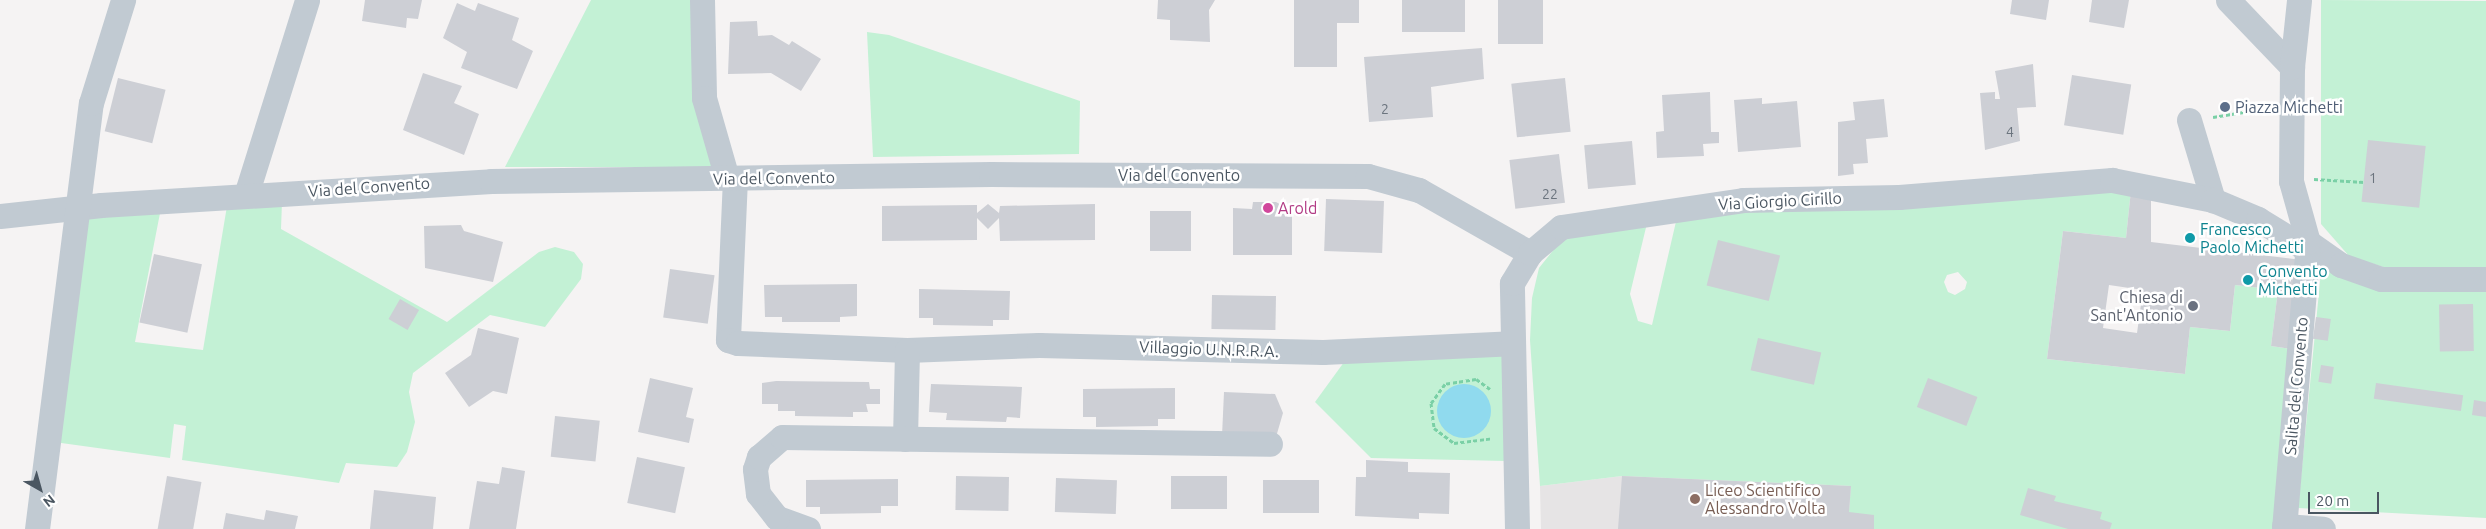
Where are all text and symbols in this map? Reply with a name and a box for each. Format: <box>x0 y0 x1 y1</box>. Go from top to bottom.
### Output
place label: Piazza Michetti <box>2235 97 2343 117</box>
house number: 2 <box>1381 101 1389 117</box>
marker: Piazza Michetti <box>2219 101 2231 113</box>
house number: 4 <box>2006 124 2014 140</box>
street label: Via del Convento <box>1118 165 1240 185</box>
street label: Via del Convento <box>713 167 835 189</box>
house number: 1 <box>2369 170 2377 186</box>
street label: Via del Convento <box>307 173 431 201</box>
house number: 22 <box>1542 186 1558 202</box>
street label: Via Giorgio Cirillo <box>1718 188 1842 214</box>
place label: Arold <box>1278 198 1317 218</box>
marker: Arold <box>1262 202 1274 214</box>
place label: Francesco Paolo Michetti <box>2200 219 2304 257</box>
marker: Francesco Paolo Michetti <box>2184 232 2196 244</box>
place label: Convento Michetti <box>2258 261 2328 299</box>
marker: Convento Michetti <box>2242 274 2254 286</box>
place label: Chiesa di Sant'Antonio <box>2091 287 2183 325</box>
marker: Chiesa di Sant'Antonio <box>2187 300 2199 312</box>
street label: Salita del Convento <box>2280 316 2312 456</box>
street label: Villaggio U.N.R.R.A. <box>1139 337 1279 361</box>
north arrow <box>15 464 65 514</box>
place label: Liceo Scientifico Alessandro Volta <box>1705 480 1826 518</box>
scale bar <box>2311 482 2382 514</box>
text: N <box>40 491 58 510</box>
text: 20 m <box>2316 492 2349 509</box>
marker: Liceo Scientifico Alessandro Volta <box>1689 493 1701 505</box>

